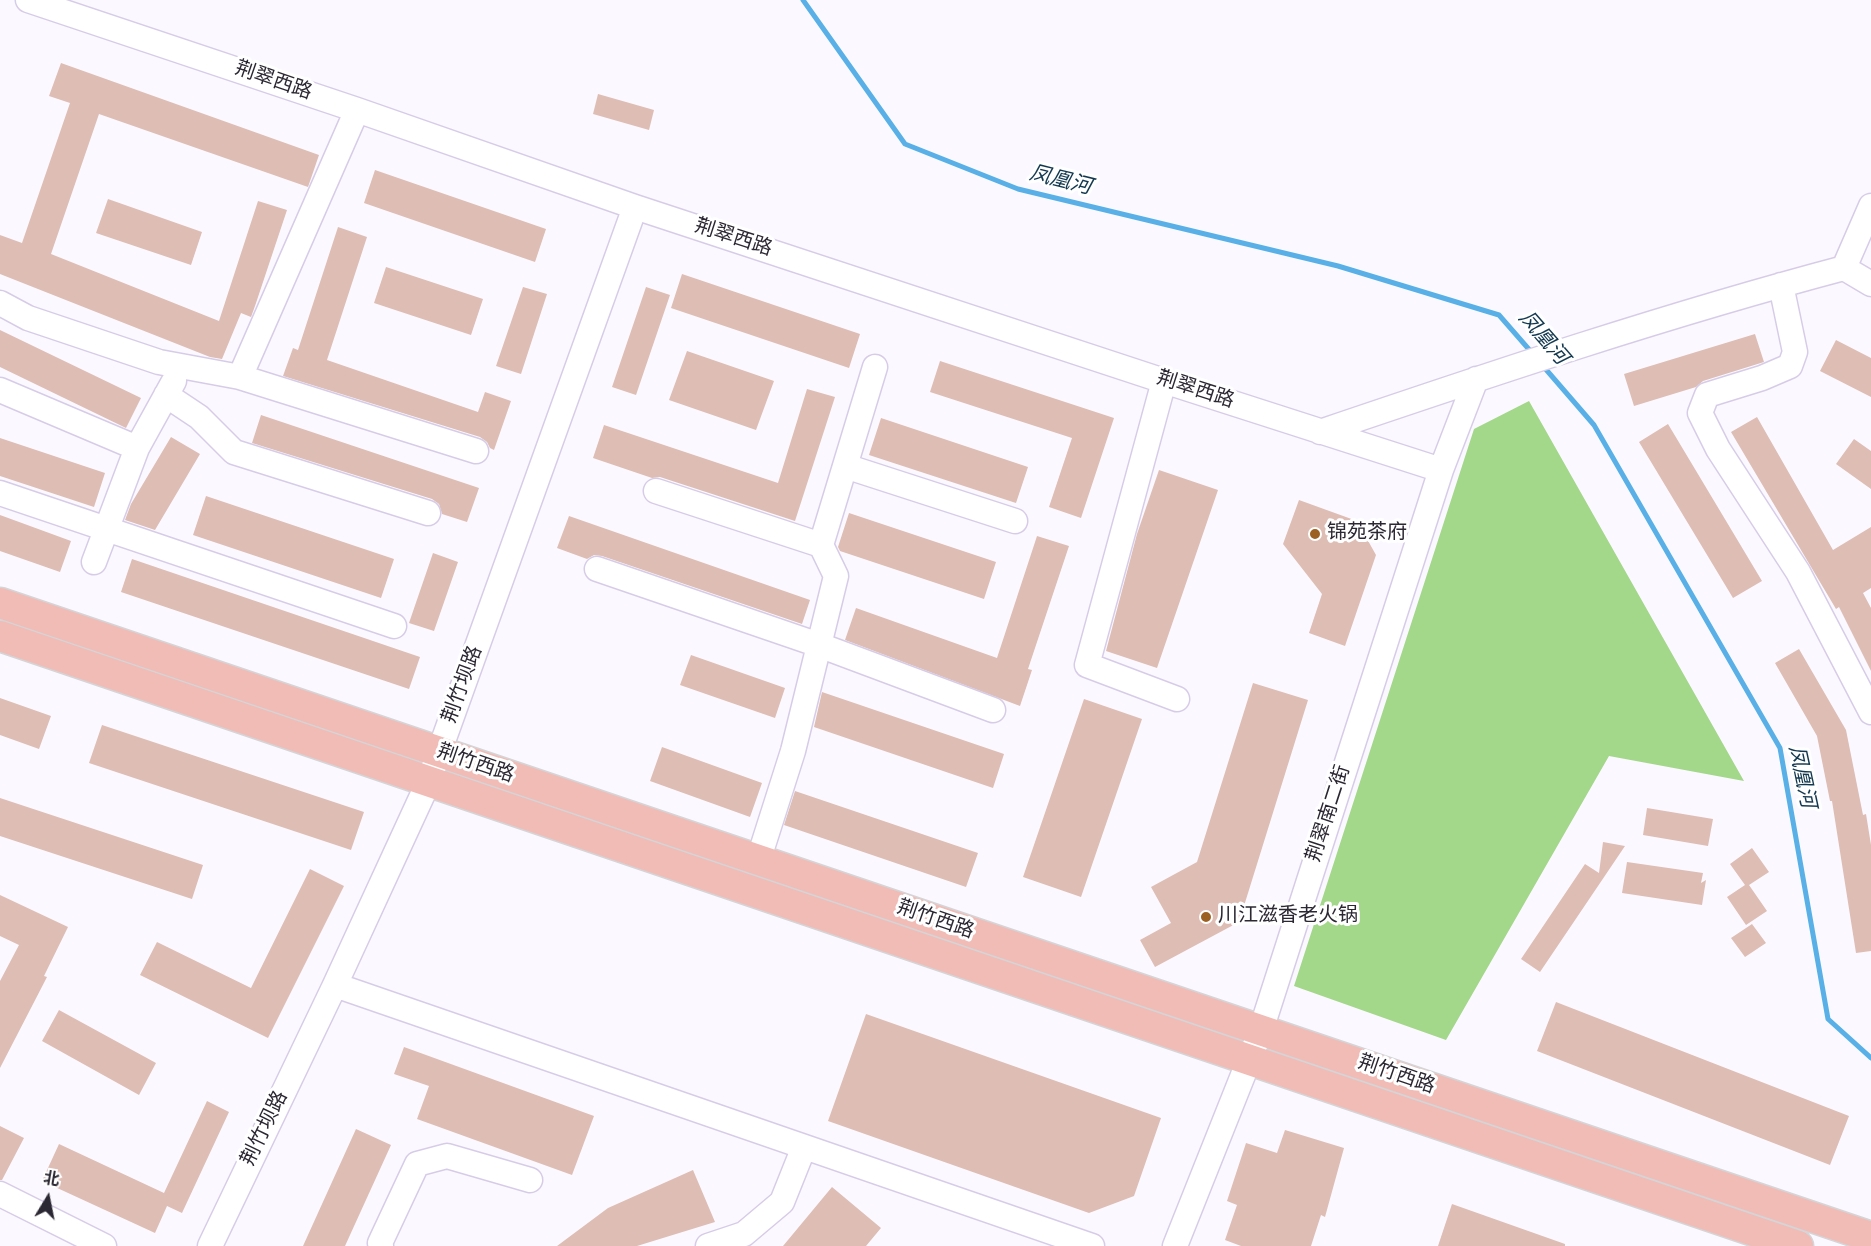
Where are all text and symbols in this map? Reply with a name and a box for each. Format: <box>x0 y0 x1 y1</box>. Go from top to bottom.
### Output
street label: 荆翠西路 <box>231 58 315 106</box>
water label: 凤凰河 <box>1026 162 1094 202</box>
street label: 荆翠西路 <box>691 215 775 263</box>
water label: 凤凰河 <box>1512 307 1572 371</box>
street label: 荆翠西路 <box>1153 367 1237 415</box>
place label: 锦苑茶府 <box>1327 522 1407 546</box>
marker: 锦苑茶府 <box>1308 527 1322 541</box>
street label: 荆竹坝路 <box>439 643 489 727</box>
street label: 荆竹西路 <box>433 741 517 789</box>
water label: 凤凰河 <box>1781 744 1819 810</box>
street label: 荆翠南二街 <box>1303 763 1357 865</box>
street label: 荆竹西路 <box>893 897 977 945</box>
place label: 川江滋香老火锅 <box>1218 905 1358 929</box>
marker: 川江滋香老火锅 <box>1199 910 1213 924</box>
street label: 荆竹西路 <box>1354 1052 1438 1100</box>
street label: 荆竹坝路 <box>238 1088 294 1170</box>
north arrow <box>18 1168 78 1228</box>
text: 北 <box>41 1169 61 1192</box>

